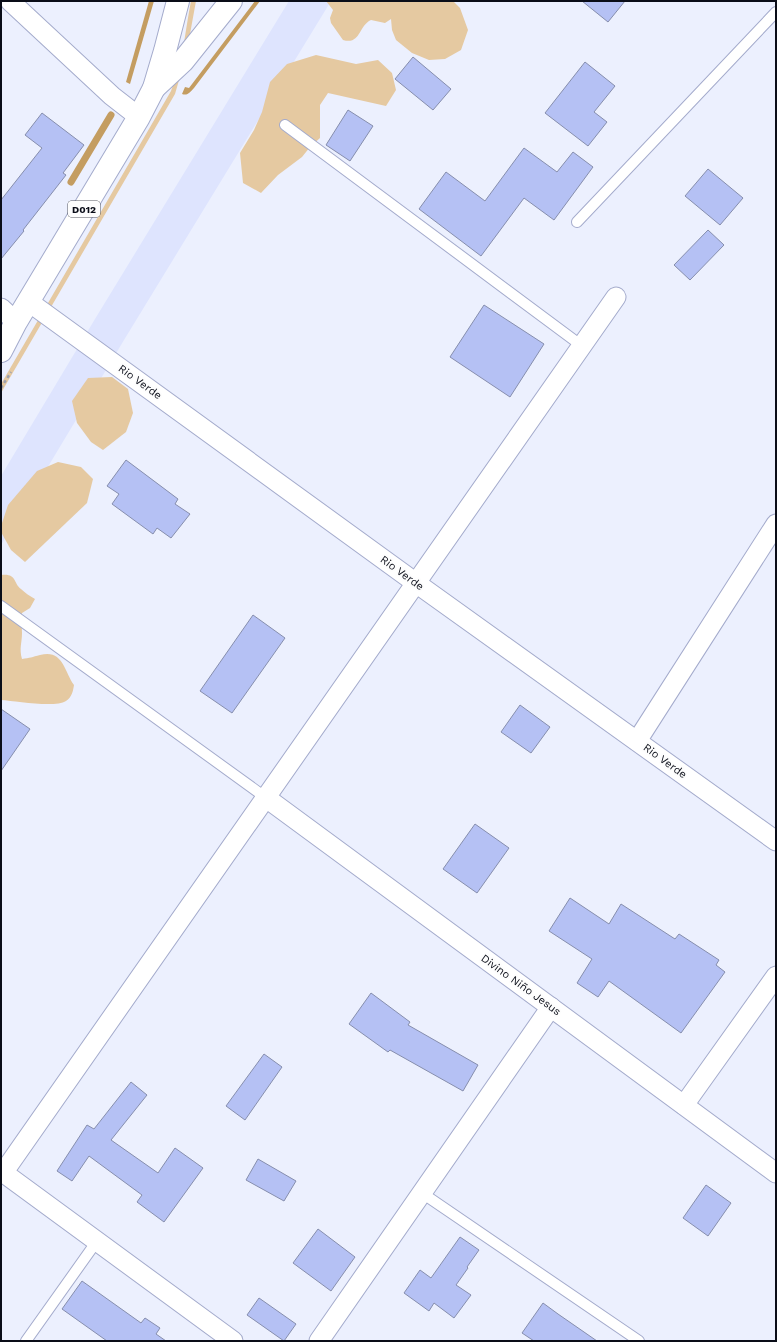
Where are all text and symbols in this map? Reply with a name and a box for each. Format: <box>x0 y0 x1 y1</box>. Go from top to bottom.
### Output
road number: D012 <box>68 201 100 217</box>
street label: Rio Verde <box>116 362 164 402</box>
street label: Rio Verde <box>378 553 426 593</box>
street label: Rio Verde <box>641 741 689 781</box>
street label: Divino Niño Jesus <box>479 952 564 1018</box>

